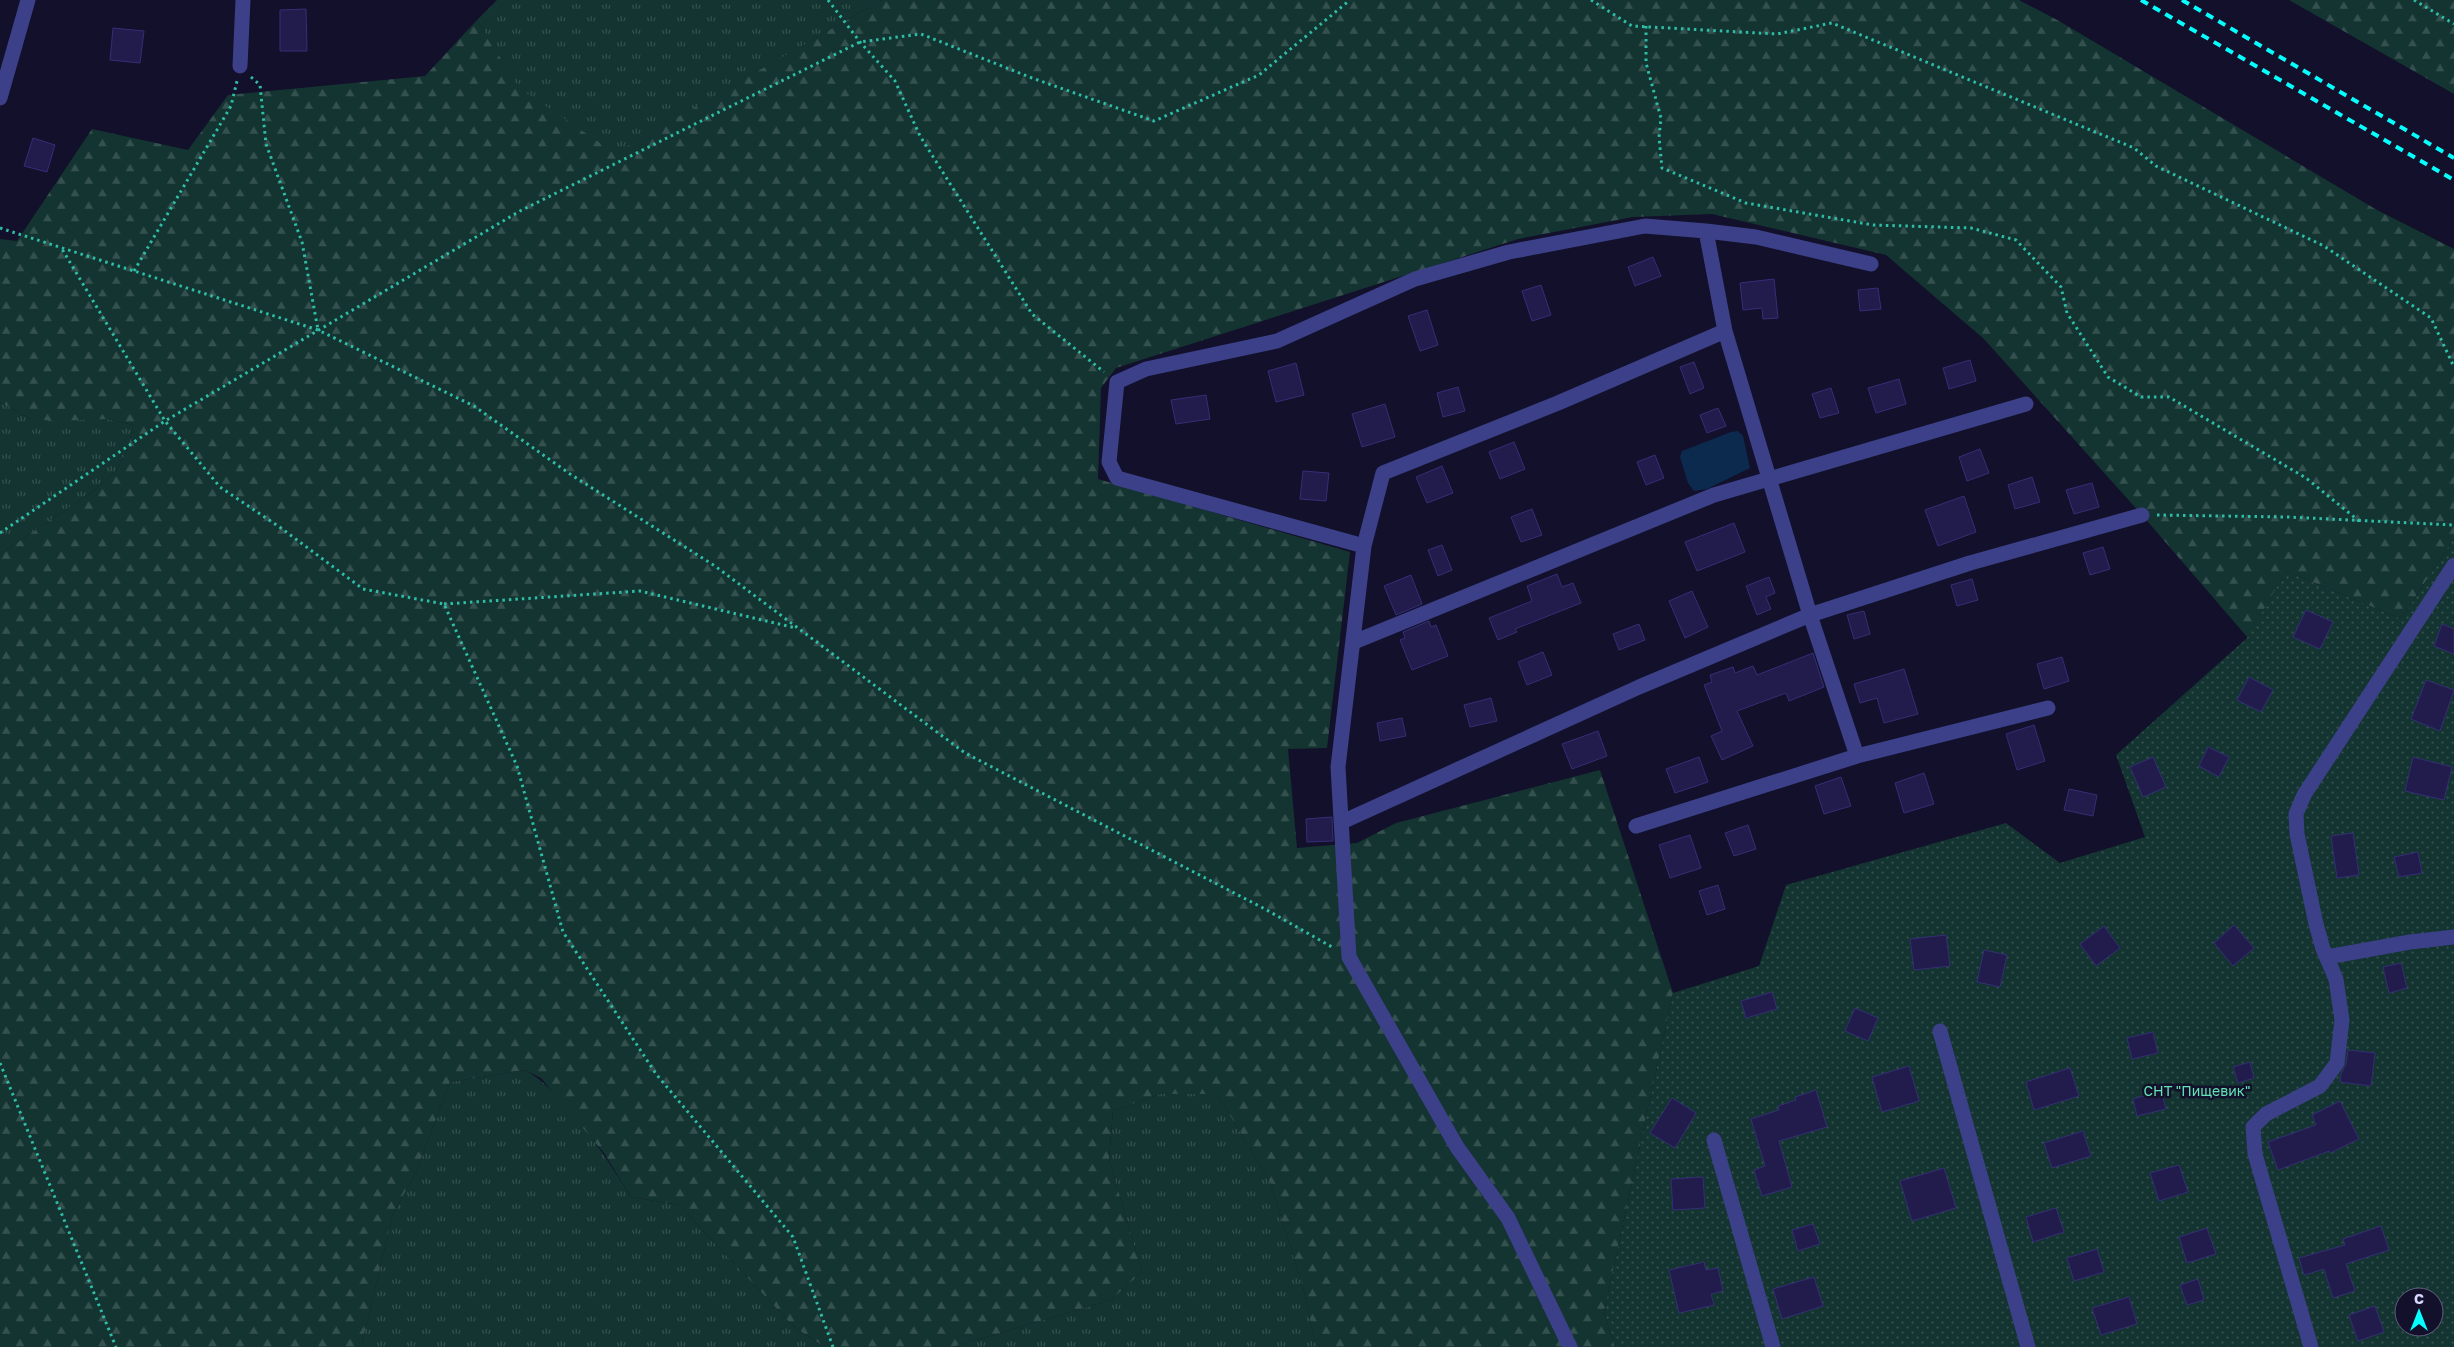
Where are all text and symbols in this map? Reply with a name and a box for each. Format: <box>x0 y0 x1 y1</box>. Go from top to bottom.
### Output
park label: СНТ "Пищевик" <box>2144 1082 2250 1099</box>
north arrow <box>2394 1287 2444 1337</box>
text: С <box>2414 1290 2424 1307</box>

